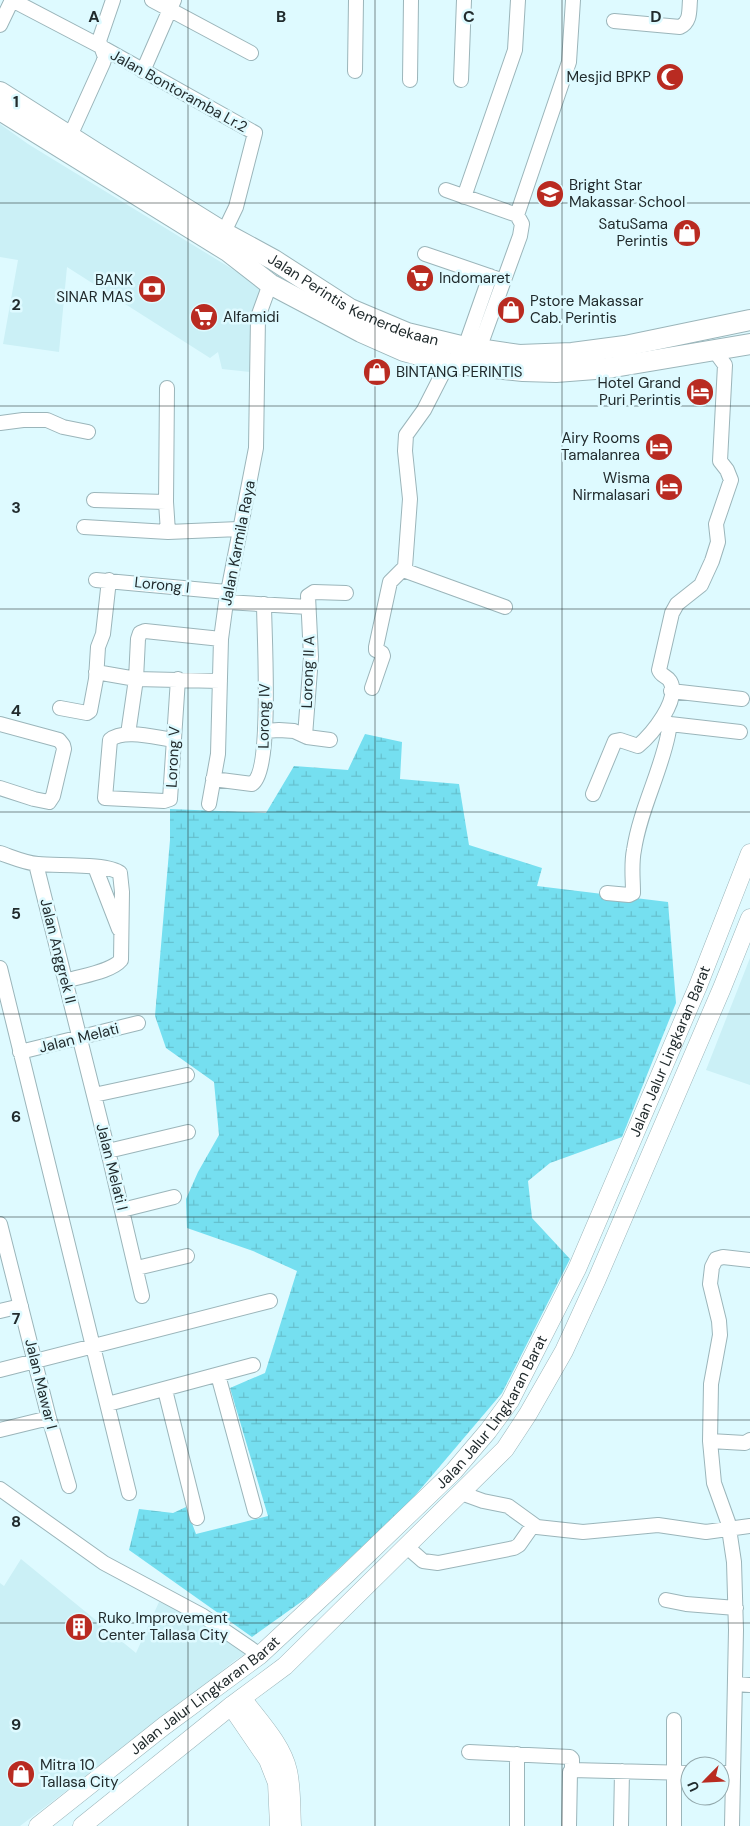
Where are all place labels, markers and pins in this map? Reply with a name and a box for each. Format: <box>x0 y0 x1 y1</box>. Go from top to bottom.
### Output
mosque icon: Mesjid BPKP <box>655 62 685 92</box>
place label: Mesjid BPKP <box>566 67 651 87</box>
place label: Bright Star Makassar School <box>569 175 685 212</box>
school or university icon: Bright Star Makassar School <box>535 179 565 209</box>
place label: SatuSama Perintis <box>598 214 668 251</box>
shop icon: SatuSama Perintis <box>672 218 702 248</box>
supermarket icon: Indomaret <box>405 263 435 293</box>
place label: Indomaret <box>439 268 510 288</box>
place label: BANK SINAR MAS <box>56 270 133 307</box>
bank icon: BANK SINAR MAS <box>137 274 167 304</box>
place label: Pstore Makassar Cab. Perintis <box>530 291 644 328</box>
shop icon: Pstore Makassar Cab. Perintis <box>496 295 526 325</box>
supermarket icon: Alfamidi <box>189 302 219 332</box>
place label: Alfamidi <box>223 307 279 327</box>
shop icon: BINTANG PERINTIS <box>362 357 392 387</box>
place label: BINTANG PERINTIS <box>396 362 523 382</box>
place label: Hotel Grand Puri Perintis <box>598 373 681 410</box>
hotel icon: Hotel Grand Puri Perintis <box>685 377 715 407</box>
place label: Airy Rooms Tamalanrea <box>561 428 640 465</box>
hotel icon: Airy Rooms Tamalanrea <box>644 432 674 462</box>
place label: Wisma Nirmalasari <box>573 468 650 505</box>
hotel icon: Wisma Nirmalasari <box>654 472 684 502</box>
place label: Ruko Improvement Center Tallasa City <box>98 1608 229 1645</box>
building icon: Ruko Improvement Center Tallasa City <box>64 1612 94 1642</box>
place label: Mitra 10 Tallasa City <box>40 1755 119 1792</box>
shop icon: Mitra 10 Tallasa City <box>6 1759 36 1789</box>

